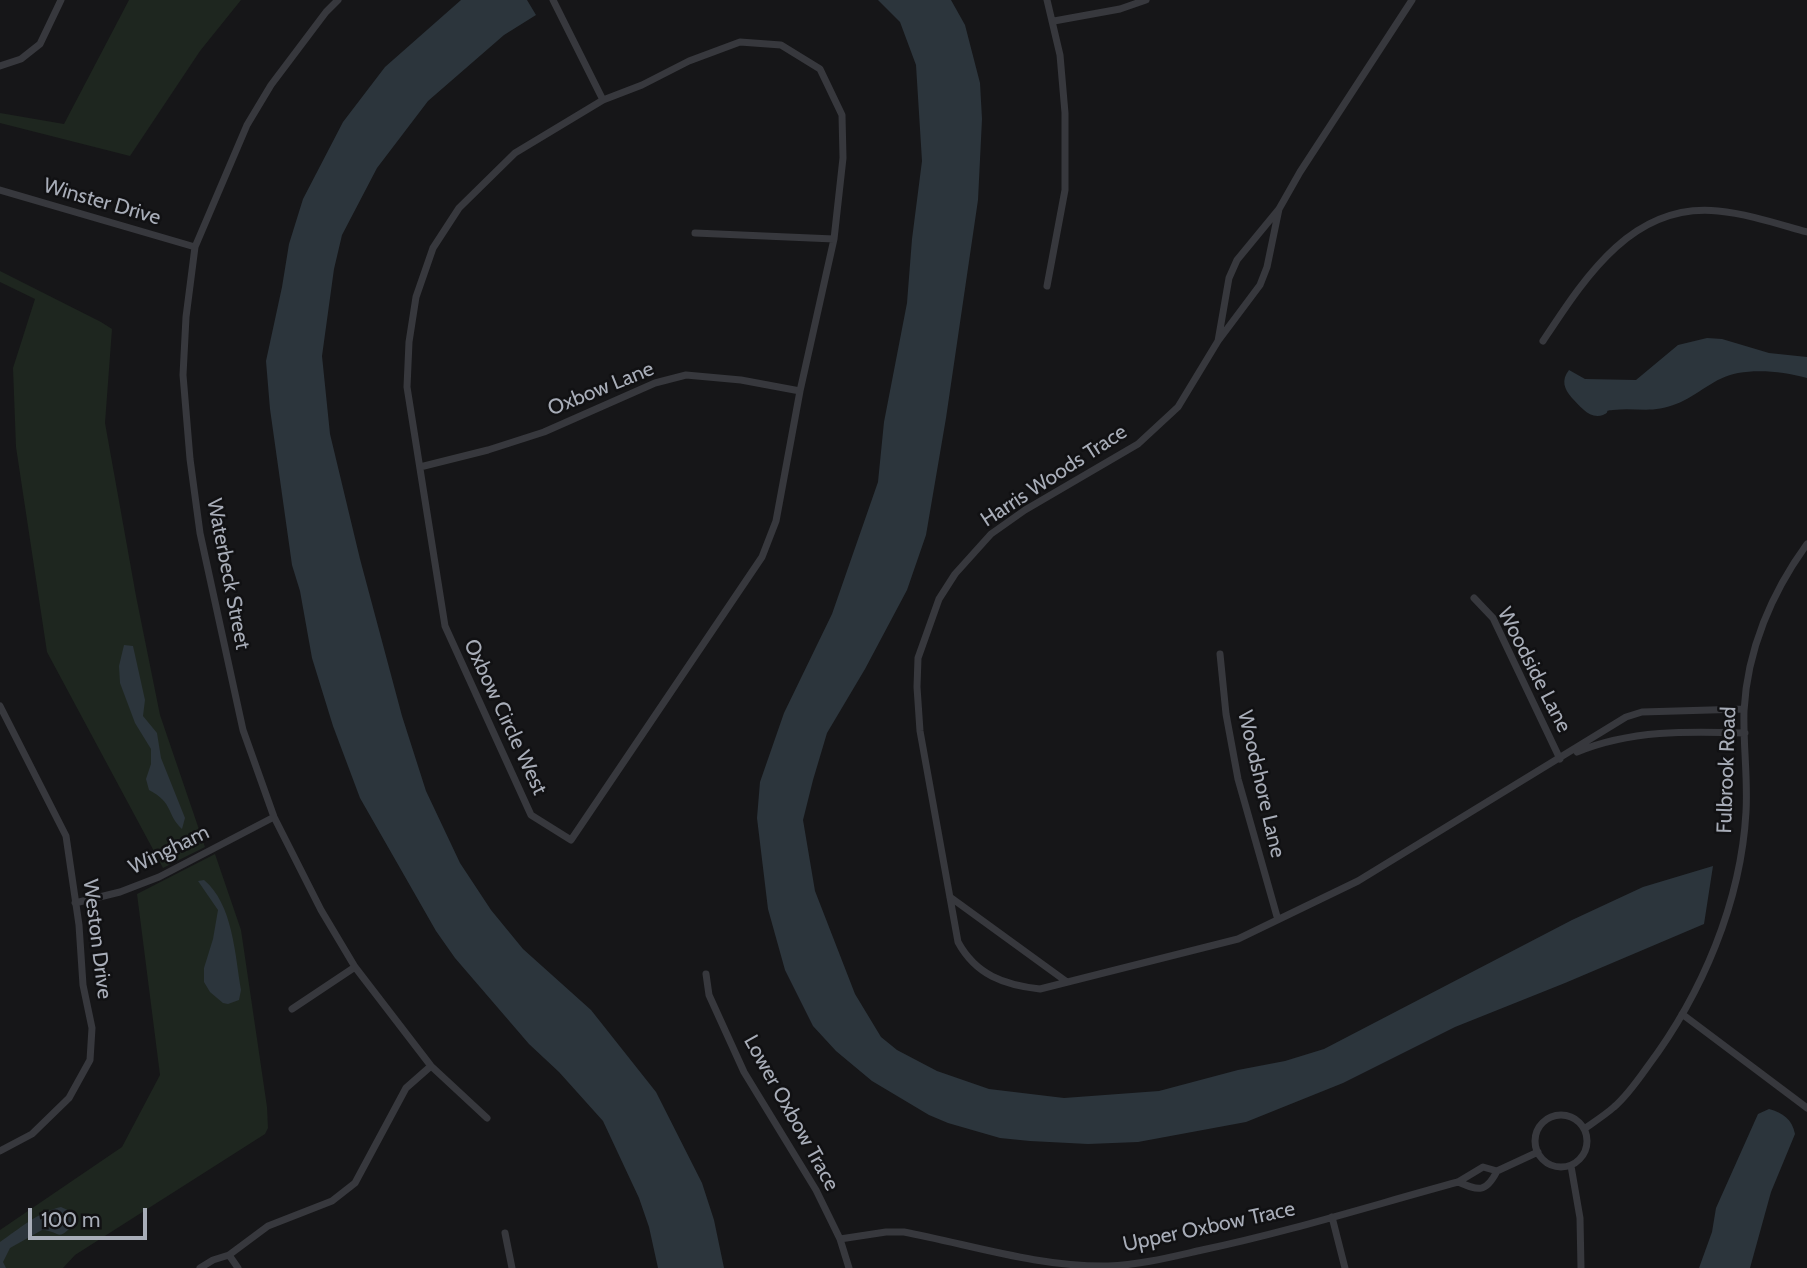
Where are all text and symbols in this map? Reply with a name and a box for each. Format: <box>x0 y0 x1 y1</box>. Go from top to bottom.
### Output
street label: Winster Drive <box>40 173 164 231</box>
street label: Oxbow Lane <box>544 356 658 422</box>
street label: Harris Woods Trace <box>976 419 1132 533</box>
street label: Waterbeck Street <box>201 496 255 652</box>
street label: Woodside Lane <box>1492 603 1576 737</box>
street label: Oxbow Circle West <box>458 635 552 799</box>
street label: Fulbrook Road <box>1712 706 1742 834</box>
street label: Woodshore Lane <box>1232 708 1290 860</box>
street label: Wingham <box>125 820 213 880</box>
street label: Weston Drive <box>77 878 117 1000</box>
street label: Lower Oxbow Trace <box>738 1031 844 1195</box>
scale bar <box>32 1194 150 1238</box>
street label: Upper Oxbow Trace <box>1121 1196 1297 1258</box>
text: 100 m <box>41 1207 100 1232</box>

